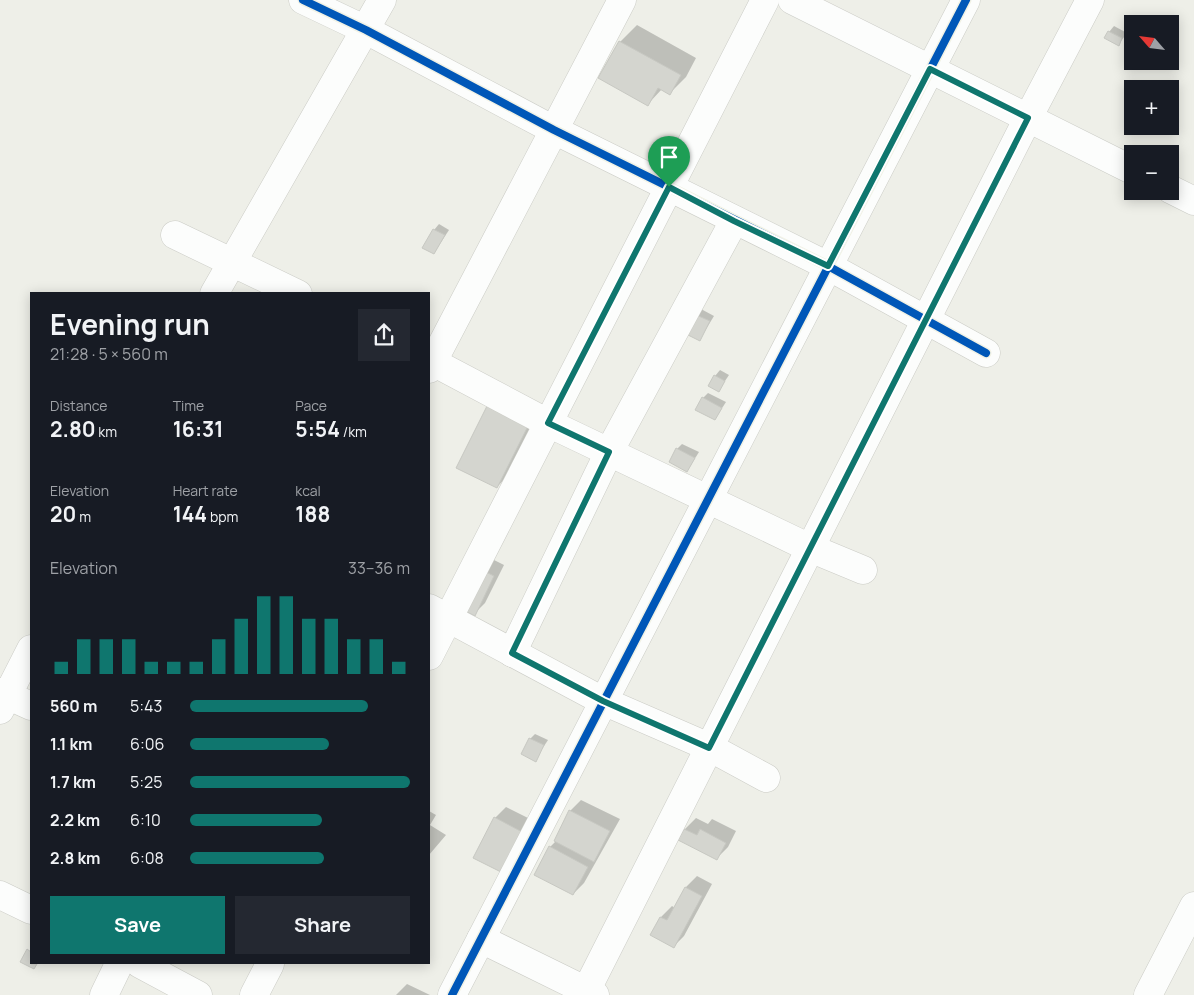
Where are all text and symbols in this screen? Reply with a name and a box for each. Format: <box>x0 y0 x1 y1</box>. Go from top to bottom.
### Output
north arrow <box>1124 15 1179 70</box>
map controls <box>1124 15 1179 200</box>
button: + <box>1124 80 1179 135</box>
pin <box>648 136 690 187</box>
icon: arrive <box>655 143 683 171</box>
button: − <box>1124 145 1179 200</box>
text: Evening run <box>50 305 210 343</box>
button: share <box>358 309 410 361</box>
text: 21:28 · 5 × 560 m <box>50 343 168 365</box>
text: Distance <box>50 396 107 415</box>
text: Time <box>173 396 204 415</box>
text: Pace <box>295 396 327 415</box>
text: 2.80 <box>50 415 96 443</box>
text: 16:31 <box>173 415 224 443</box>
text: 5:54 <box>295 415 340 443</box>
text: km <box>96 422 117 441</box>
text: /km <box>340 422 367 441</box>
text: Elevation <box>50 481 109 500</box>
text: Heart rate <box>173 481 238 500</box>
text: kcal <box>295 481 321 500</box>
text: 20 <box>50 500 76 528</box>
text: 144 <box>173 500 207 528</box>
text: 188 <box>295 500 330 528</box>
text: m <box>76 507 91 526</box>
text: bpm <box>207 507 238 526</box>
text: Elevation <box>50 557 118 579</box>
text: 33–36 m <box>348 557 410 579</box>
text: 560 m <box>50 695 97 717</box>
text: 5:43 <box>130 695 162 717</box>
text: 1.1 km <box>50 733 93 755</box>
text: 6:06 <box>130 733 164 755</box>
text: 1.7 km <box>50 771 96 793</box>
text: 5:25 <box>130 771 162 793</box>
text: 2.2 km <box>50 809 100 831</box>
text: 6:10 <box>130 809 161 831</box>
text: 2.8 km <box>50 847 100 869</box>
text: 6:08 <box>130 847 164 869</box>
button: Save <box>50 896 225 954</box>
button: Share <box>235 896 410 954</box>

